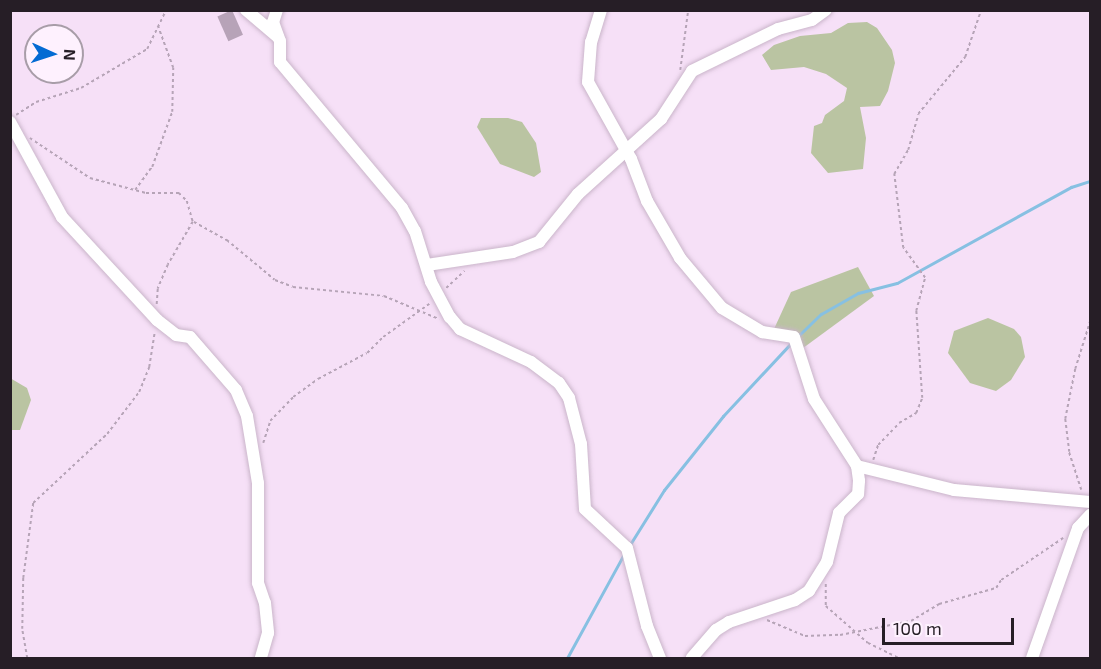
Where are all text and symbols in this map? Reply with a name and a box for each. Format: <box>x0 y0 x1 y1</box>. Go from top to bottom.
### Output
north arrow <box>24 24 84 84</box>
text: N <box>61 49 80 61</box>
scale bar <box>885 606 1017 644</box>
text: 100 m <box>893 617 942 639</box>

